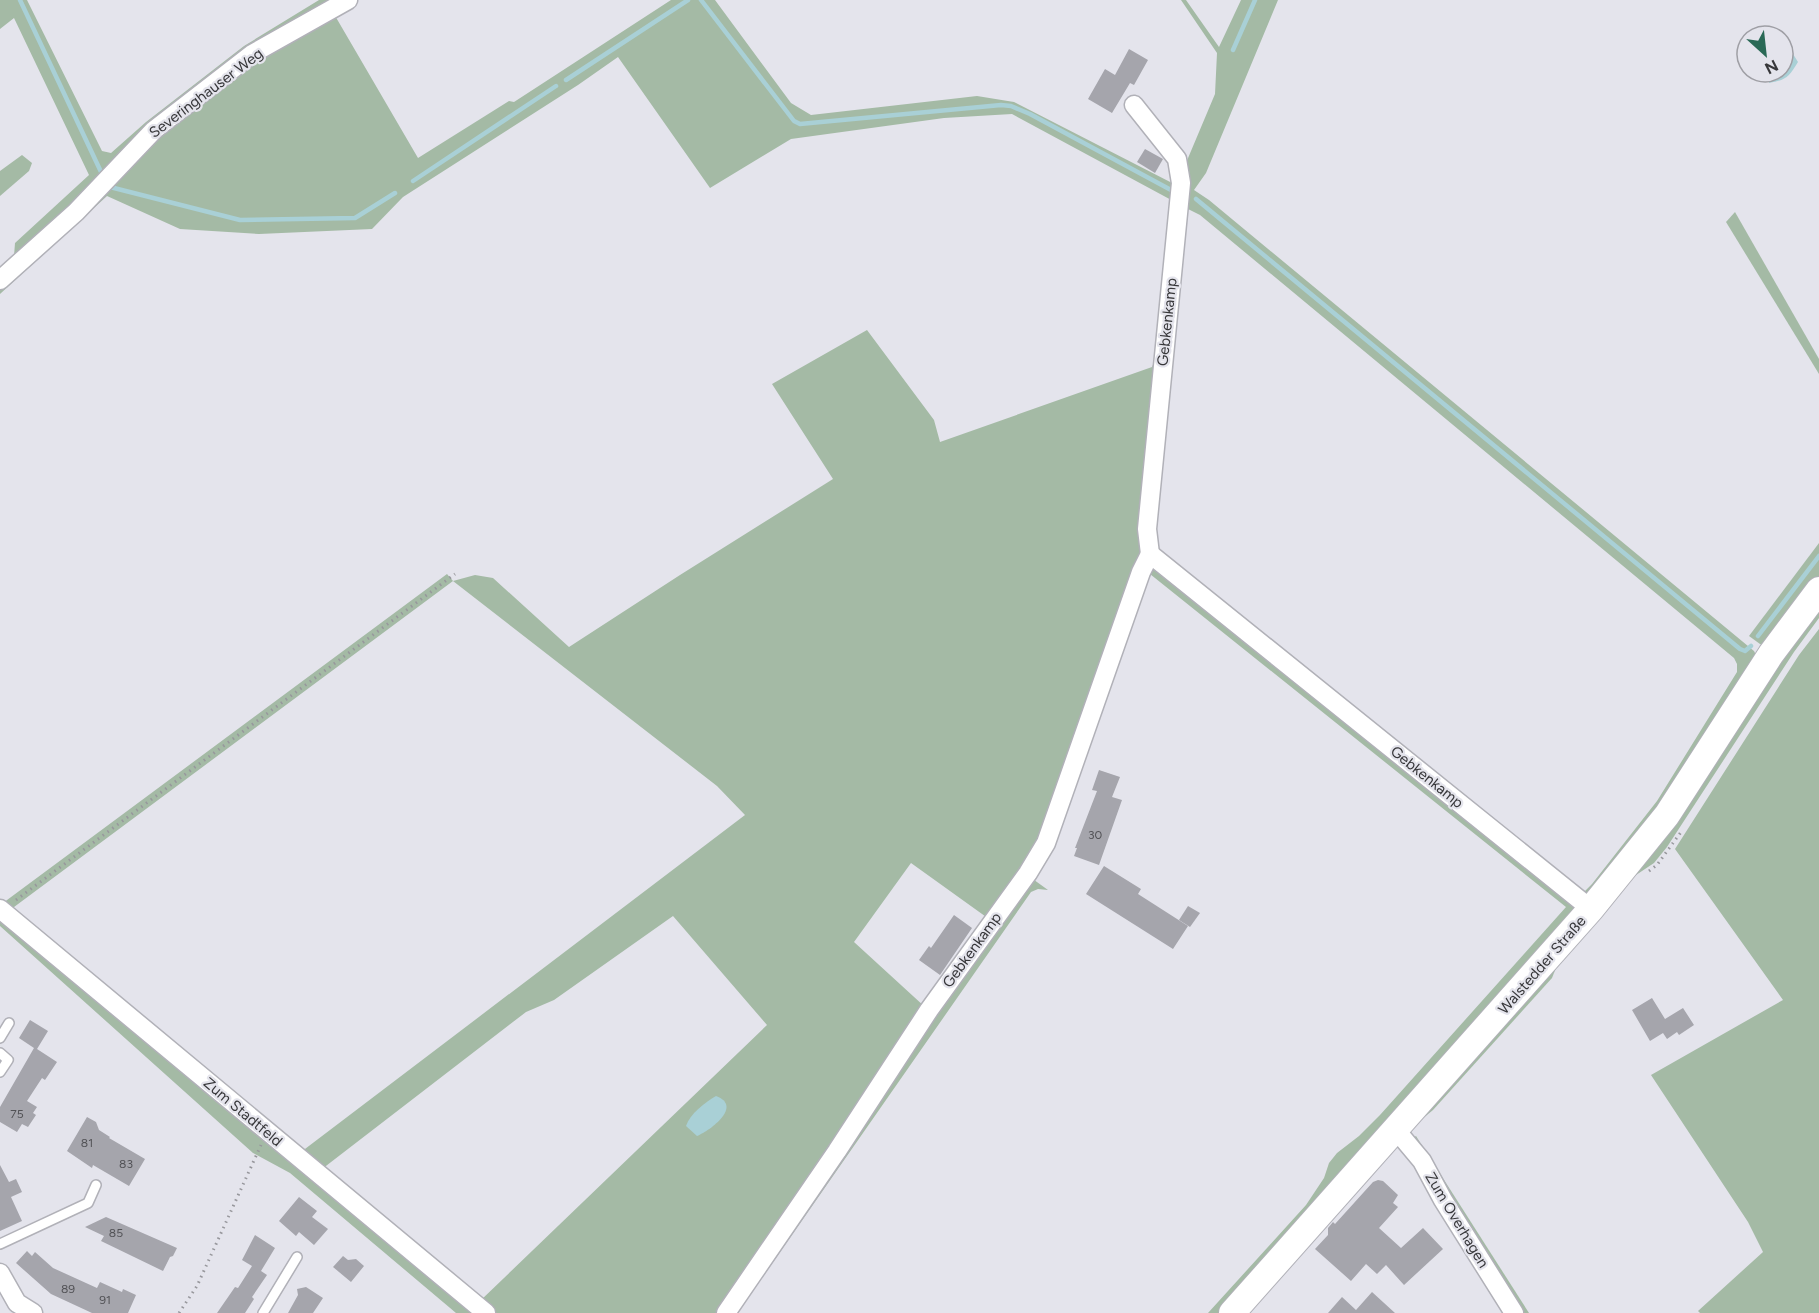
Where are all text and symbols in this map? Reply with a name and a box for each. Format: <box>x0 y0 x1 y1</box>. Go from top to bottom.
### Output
north arrow <box>1735 24 1795 84</box>
street label: Severinghauser Weg <box>146 44 266 142</box>
text: N <box>1762 56 1781 78</box>
street label: Gebkenkamp <box>1153 277 1181 367</box>
street label: Gebkenkamp <box>1387 742 1467 812</box>
house number: 30 <box>1088 828 1102 842</box>
street label: Gebkenkamp <box>939 909 1005 991</box>
street label: Walstedder Straße <box>1494 912 1590 1018</box>
street label: Zum Stadtfeld <box>200 1074 286 1150</box>
house number: 75 <box>10 1107 24 1121</box>
house number: 81 <box>81 1136 93 1150</box>
house number: 83 <box>119 1157 133 1171</box>
street label: Zum Overhagen <box>1421 1169 1493 1271</box>
house number: 85 <box>109 1226 123 1240</box>
house number: 89 <box>61 1282 75 1296</box>
house number: 91 <box>99 1293 111 1307</box>

